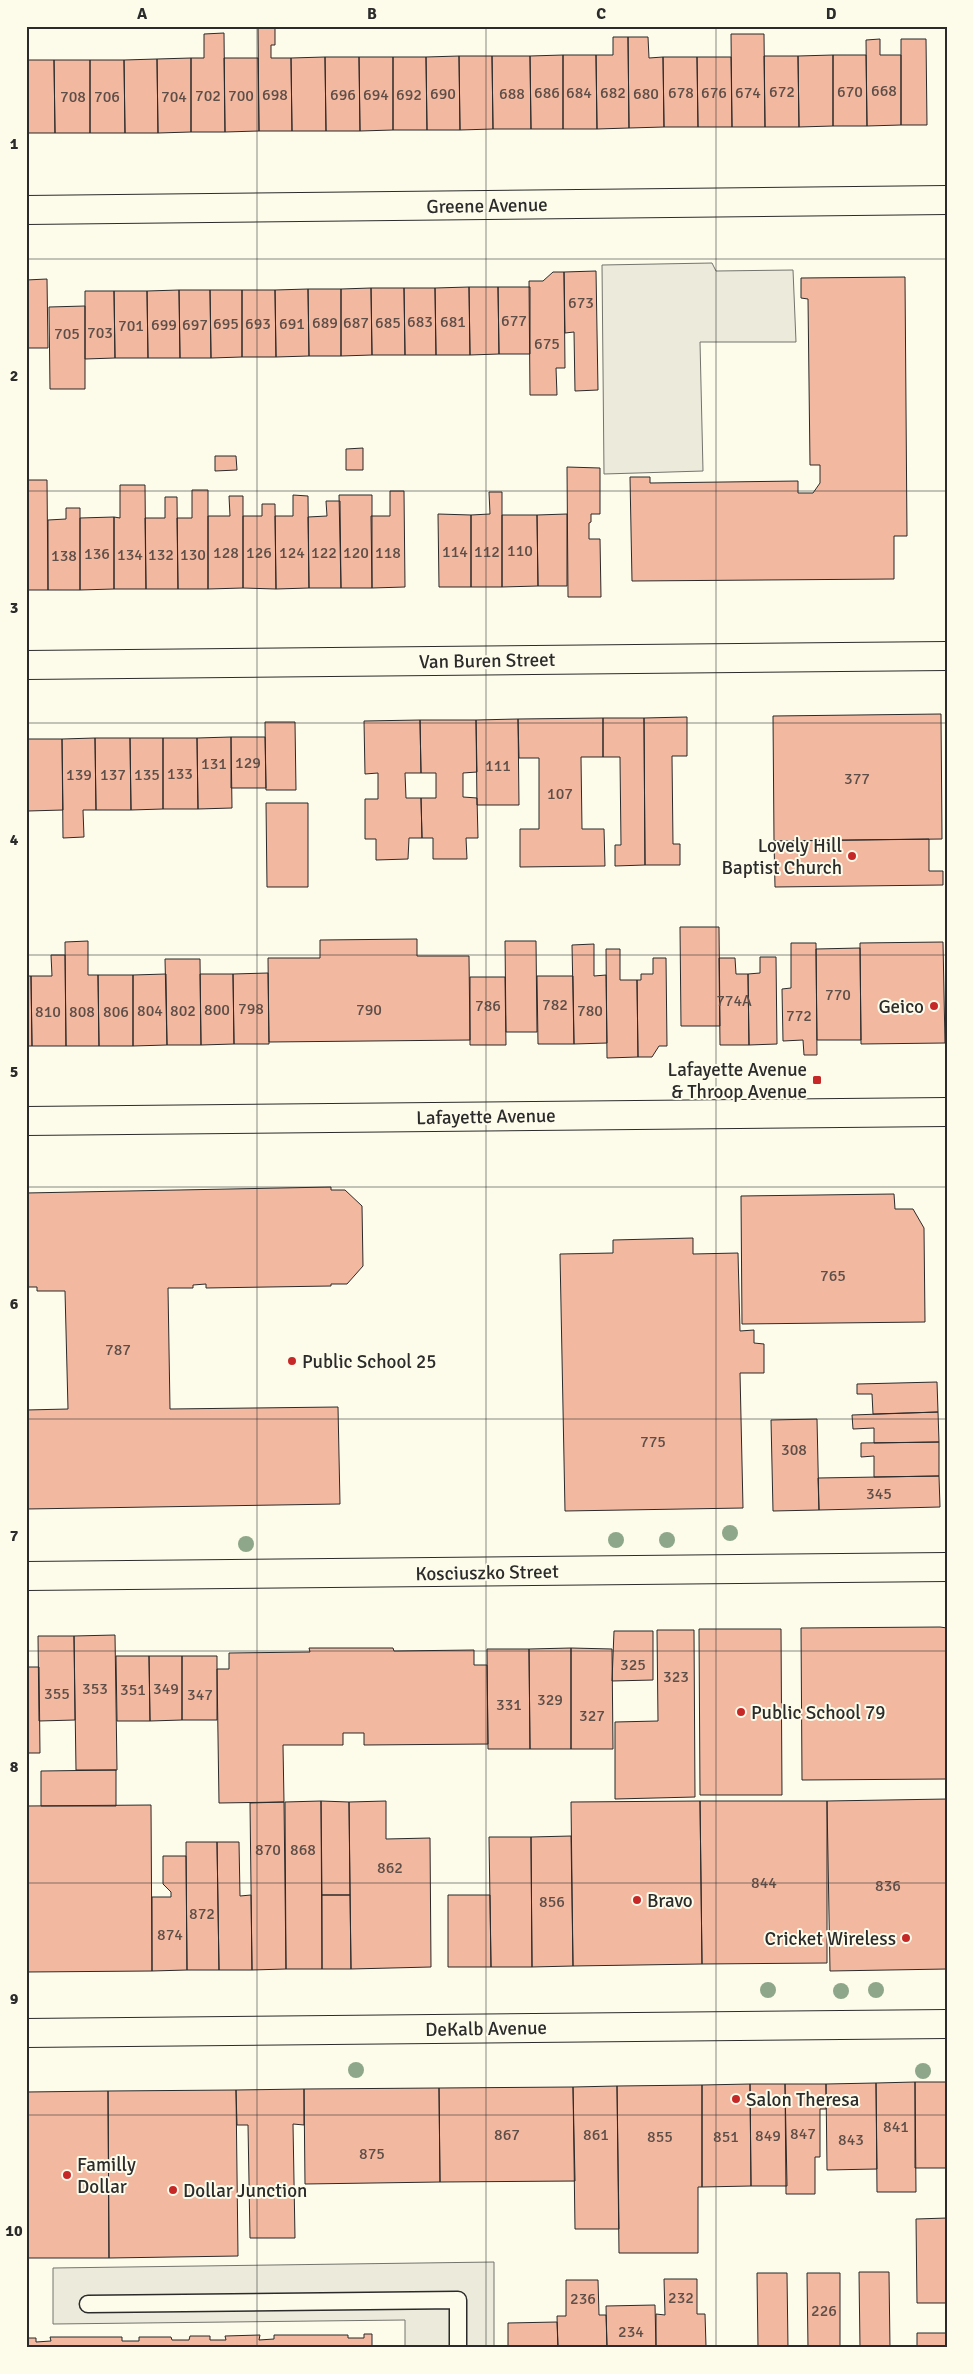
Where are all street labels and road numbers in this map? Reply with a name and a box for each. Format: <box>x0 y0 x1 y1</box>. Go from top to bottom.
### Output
street label: Greene Avenue <box>426 193 548 219</box>
street label: Van Buren Street <box>419 648 556 674</box>
street label: Lafayette Avenue <box>416 1104 556 1130</box>
street label: Kosciuszko Street <box>415 1560 559 1586</box>
street label: DeKalb Avenue <box>425 2016 547 2042</box>

